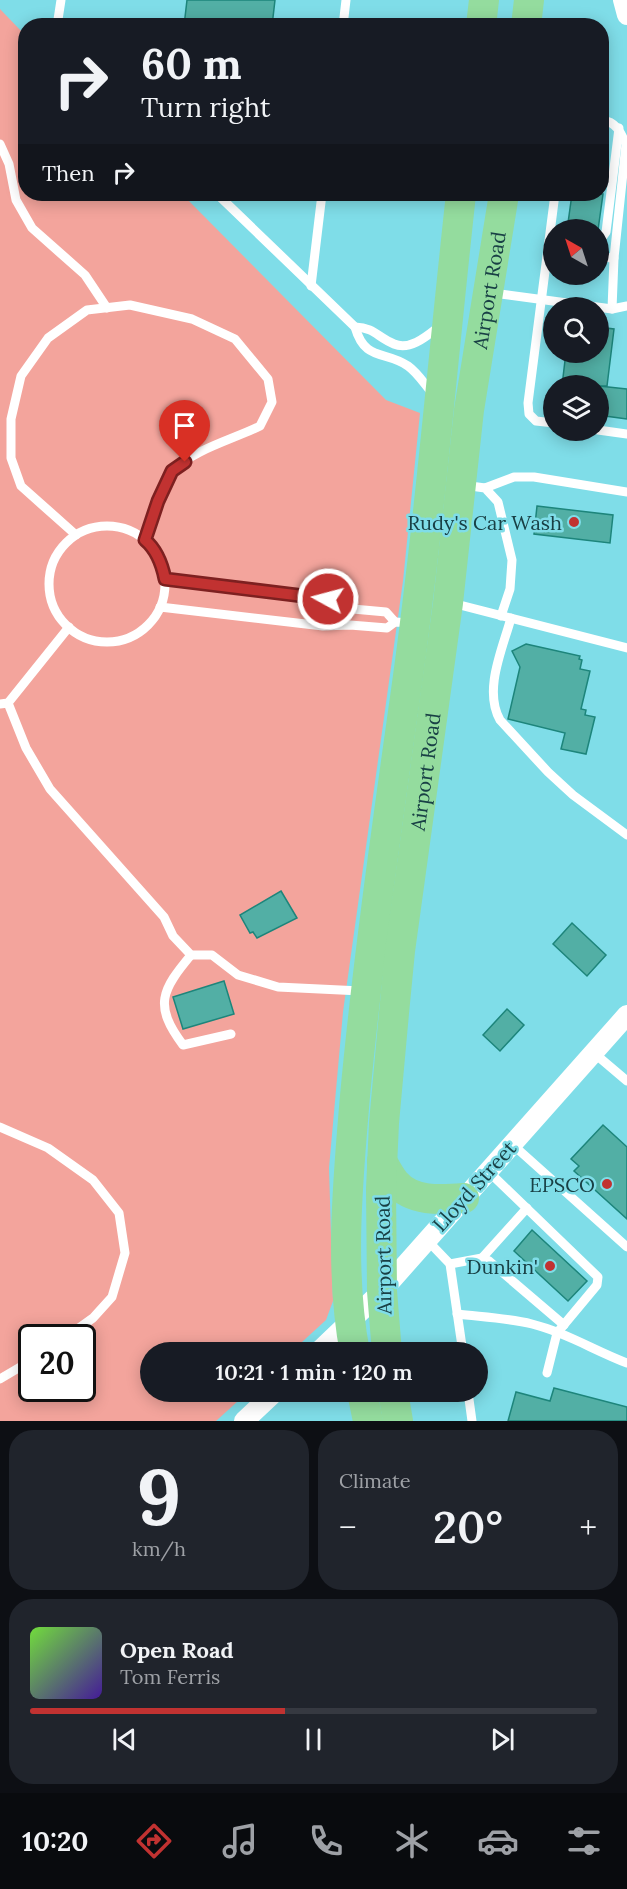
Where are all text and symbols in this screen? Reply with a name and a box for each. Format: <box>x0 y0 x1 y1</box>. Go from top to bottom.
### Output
text: 60 m <box>141 37 242 91</box>
icon: right <box>42 42 120 120</box>
text: Turn right <box>141 90 270 124</box>
icon: right <box>107 156 140 189</box>
text: Then <box>42 159 95 187</box>
north arrow <box>543 219 609 285</box>
map controls <box>543 219 609 441</box>
street label: Airport Road <box>466 229 510 352</box>
button: search <box>543 297 609 363</box>
button: layers <box>543 375 609 441</box>
pin <box>159 400 210 462</box>
icon: arrive <box>168 409 201 442</box>
place label: Rudy's Car Wash <box>408 510 562 535</box>
marker: Rudy's Car Wash <box>567 515 581 529</box>
position arrow <box>296 567 360 631</box>
street label: Airport Road <box>404 711 445 833</box>
street label: Lloyd Street <box>427 1136 521 1236</box>
place label: EPSCO <box>529 1172 595 1197</box>
marker: EPSCO <box>600 1177 614 1191</box>
street label: Airport Road <box>369 1195 397 1316</box>
place label: Dunkin' <box>467 1254 538 1279</box>
marker: Dunkin' <box>543 1259 557 1273</box>
speed limit sign: 20 <box>18 1324 96 1402</box>
text: 10:21 · 1 min · 120 m <box>215 1358 413 1386</box>
text: 9 <box>137 1447 181 1546</box>
text: Climate <box>339 1468 411 1493</box>
text: 20° <box>433 1498 503 1555</box>
text: − <box>339 1506 357 1548</box>
text: + <box>579 1506 597 1548</box>
text: km/h <box>132 1536 186 1561</box>
text: Open Road <box>120 1636 234 1664</box>
text: Tom Ferris <box>120 1664 220 1689</box>
icon: previous <box>108 1723 141 1756</box>
icon: pause <box>297 1723 330 1756</box>
icon: next <box>486 1723 519 1756</box>
icon: directions <box>133 1820 175 1862</box>
icon: music <box>219 1820 261 1862</box>
icon: phone <box>305 1820 347 1862</box>
icon: climate <box>391 1820 433 1862</box>
icon: car <box>477 1820 519 1862</box>
icon: filters <box>563 1820 605 1862</box>
text: 10:20 <box>22 1824 88 1858</box>

